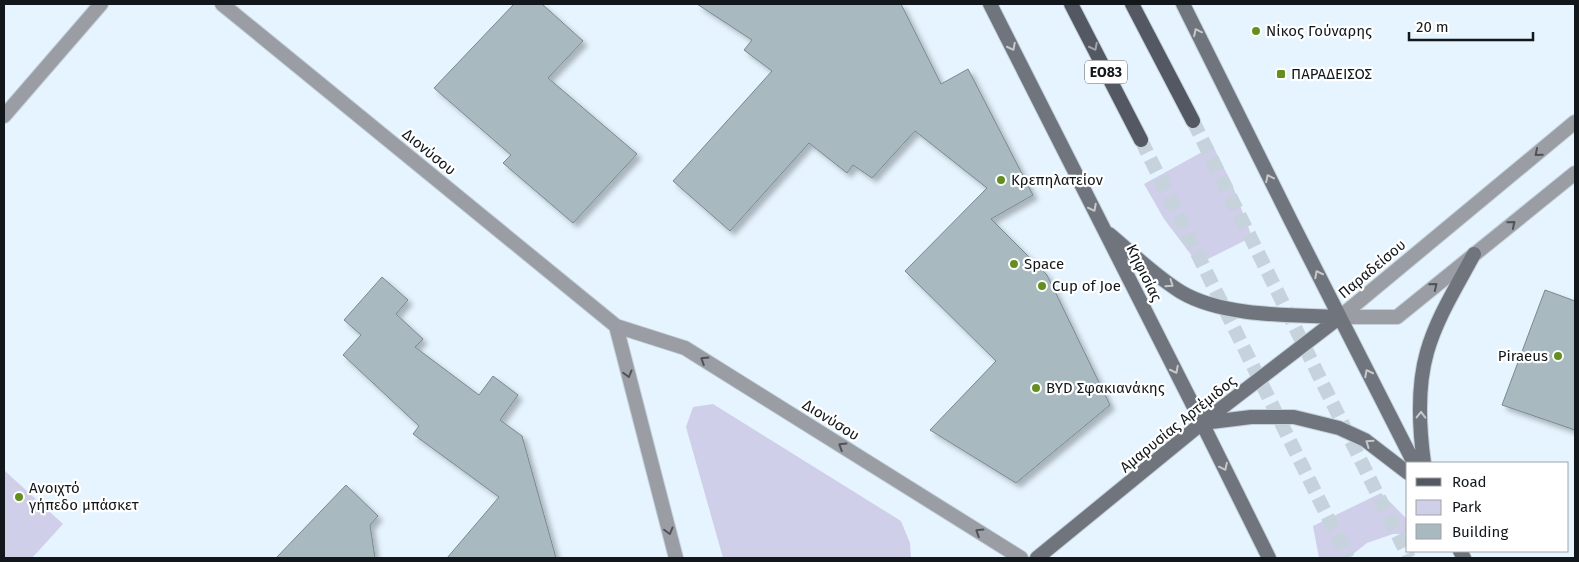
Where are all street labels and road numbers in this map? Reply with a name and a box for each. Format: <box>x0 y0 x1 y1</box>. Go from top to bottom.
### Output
road number: ΕΟ83 <box>1085 61 1127 84</box>
street label: Διονύσου <box>399 125 459 179</box>
street label: Παραδείσου <box>1335 236 1409 302</box>
street label: Κηφισίας <box>1122 241 1166 305</box>
street label: Αμαρυσίας Αρτέμιδος <box>1116 372 1240 476</box>
street label: Διονύσου <box>799 396 863 444</box>

